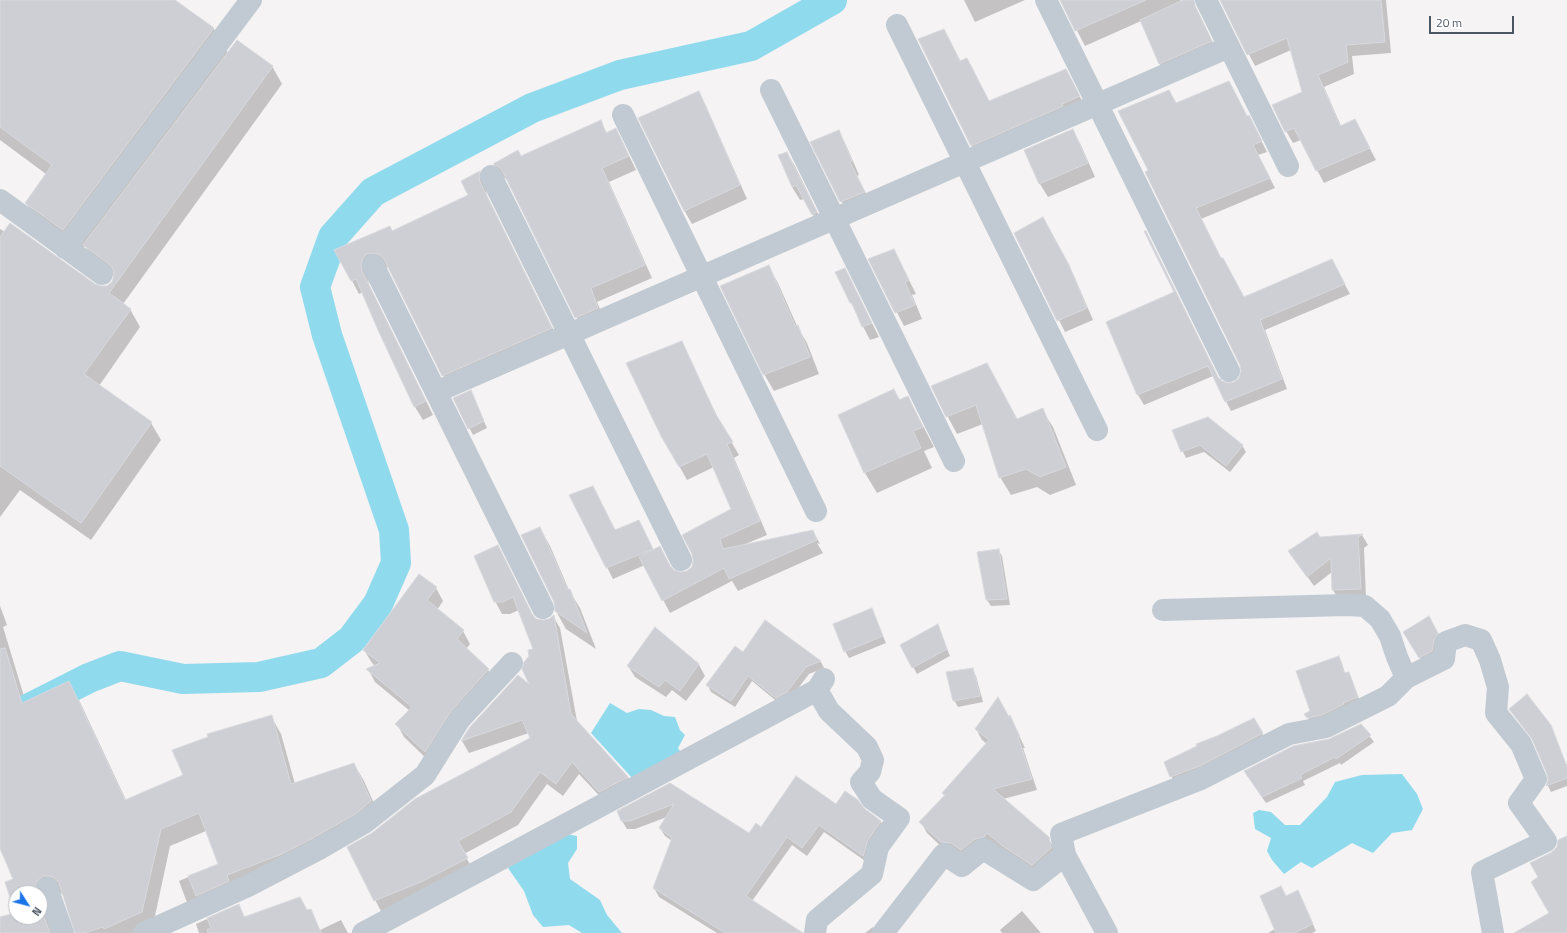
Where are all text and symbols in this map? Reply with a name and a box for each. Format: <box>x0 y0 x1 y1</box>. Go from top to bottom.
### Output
scale bar <box>1431 8 1516 34</box>
text: 20 m <box>1436 13 1462 32</box>
north arrow <box>8 885 48 925</box>
text: N <box>28 904 46 919</box>

